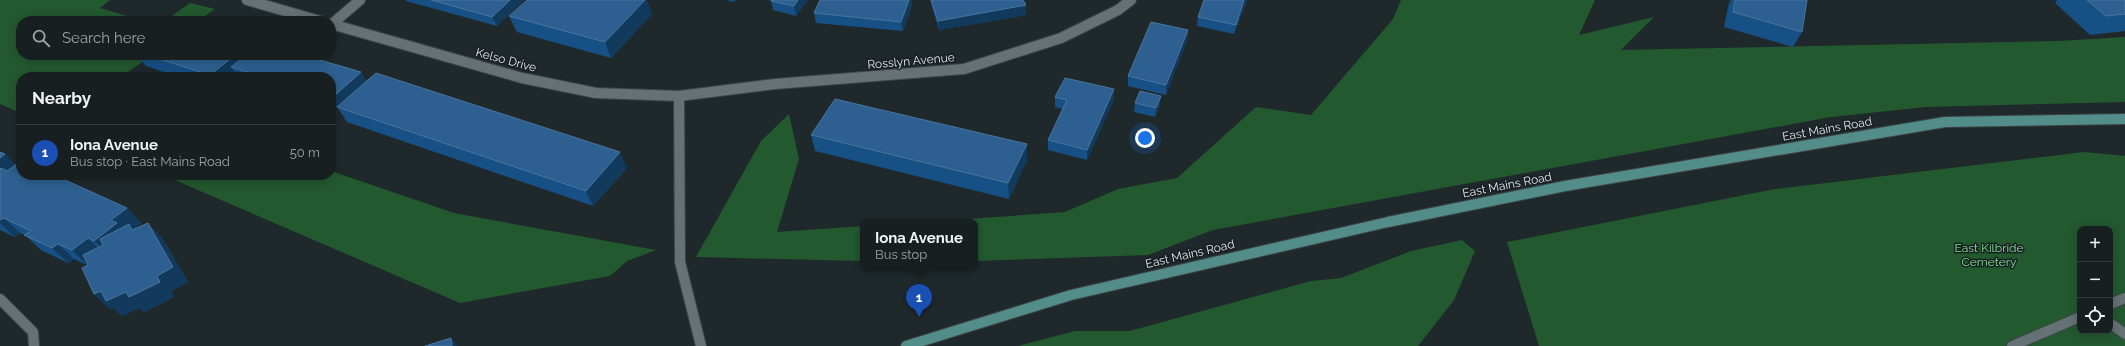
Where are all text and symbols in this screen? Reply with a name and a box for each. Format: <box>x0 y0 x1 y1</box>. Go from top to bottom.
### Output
search box <box>16 16 336 60</box>
icon: search <box>30 27 52 49</box>
text: Search here <box>62 29 145 47</box>
street label: Kelso Drive <box>474 45 538 75</box>
street label: Rosslyn Avenue <box>867 50 955 72</box>
text: Nearby <box>32 88 91 108</box>
street label: East Mains Road <box>1781 114 1873 144</box>
your location <box>1135 128 1155 148</box>
text: Iona Avenue <box>70 136 158 154</box>
text: 1 <box>42 145 48 160</box>
text: 50 m <box>290 145 320 160</box>
text: Bus stop · East Mains Road <box>70 154 230 169</box>
street label: East Mains Road <box>1461 169 1553 201</box>
popup <box>860 219 978 271</box>
map controls <box>2077 226 2113 334</box>
button: + <box>2077 226 2113 262</box>
text: Iona Avenue <box>875 229 963 247</box>
street label: East Mains Road <box>1144 237 1236 271</box>
park label: East Kilbride Cemetery <box>1954 241 2024 269</box>
text: Bus stop <box>875 247 927 262</box>
button: − <box>2077 262 2113 298</box>
pin: 1 <box>906 284 932 317</box>
button: locate <box>2077 298 2113 334</box>

